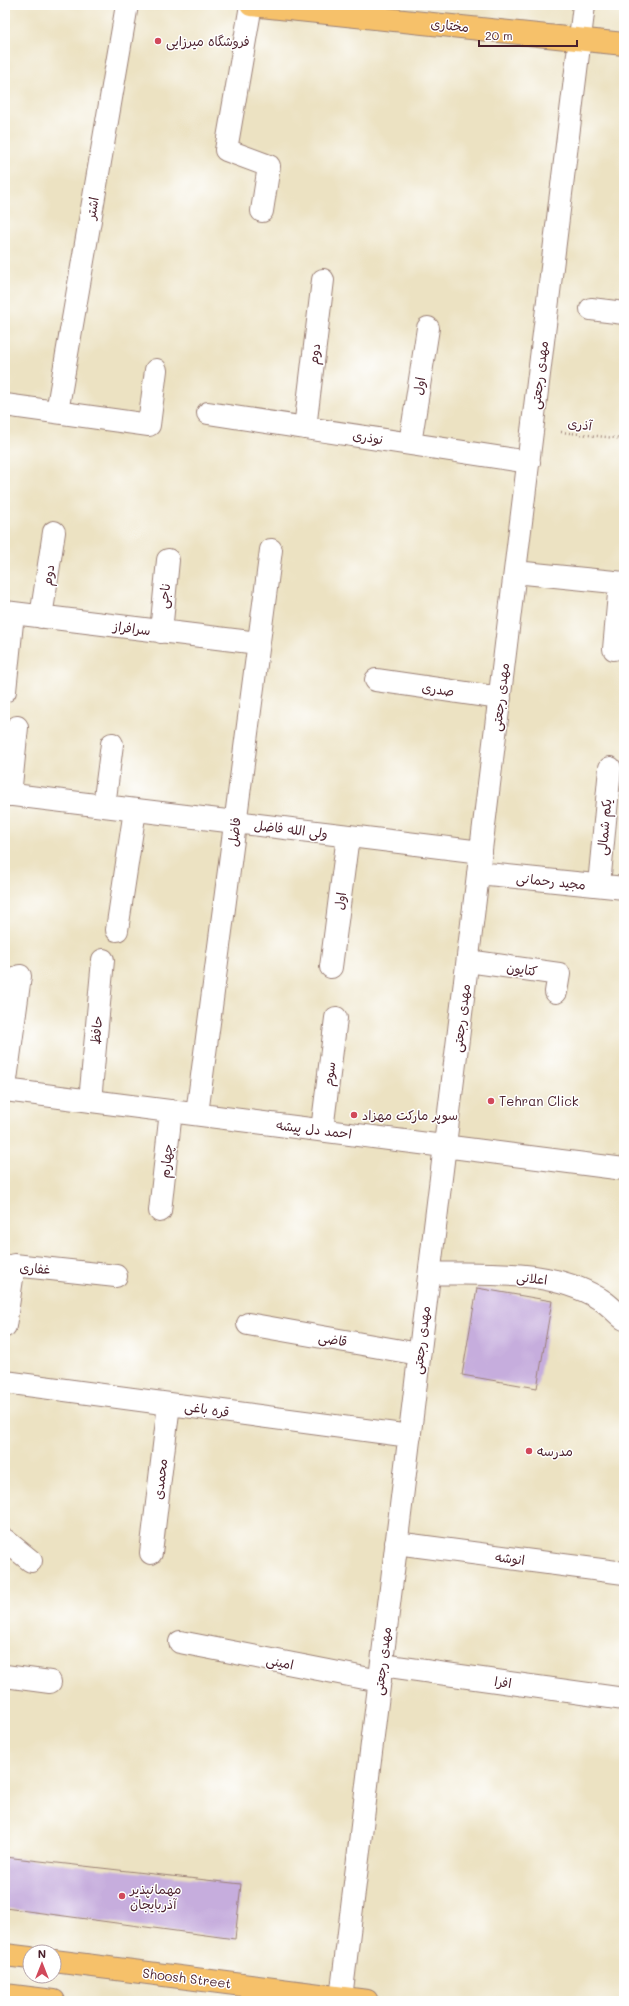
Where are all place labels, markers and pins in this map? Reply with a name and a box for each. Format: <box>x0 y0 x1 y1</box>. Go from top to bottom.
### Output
place label: فروشگاه میرزایی <box>166 32 250 51</box>
marker: فروشگاه میرزایی <box>153 36 163 46</box>
place label: Tehran Click <box>499 1092 579 1109</box>
marker: Tehran Click <box>486 1096 496 1106</box>
place label: سوپر مارکت مهزاد <box>362 1106 458 1124</box>
marker: سوپر مارکت مهزاد <box>349 1110 359 1120</box>
place label: مدرسه <box>537 1442 573 1460</box>
marker: مدرسه <box>524 1446 534 1456</box>
place label: مهمانپذیر آذربایجان <box>129 1880 181 1913</box>
marker: مهمانپذیر آذربایجان <box>117 1891 127 1901</box>

